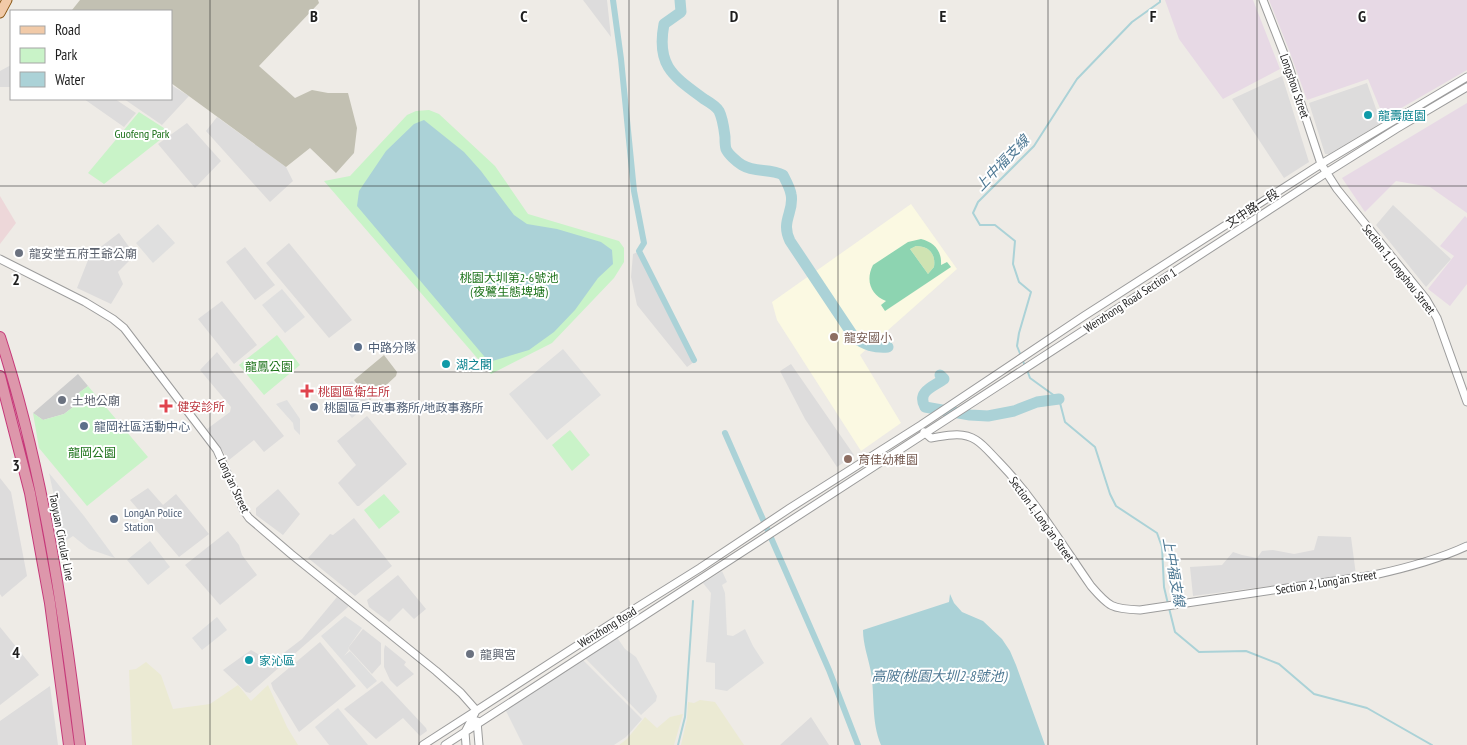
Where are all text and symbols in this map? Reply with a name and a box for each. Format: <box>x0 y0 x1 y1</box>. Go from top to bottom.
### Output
text: B <box>310 6 318 26</box>
text: C <box>520 6 528 26</box>
text: D <box>730 6 739 26</box>
text: E <box>940 6 947 26</box>
text: F <box>1150 6 1157 26</box>
text: G <box>1358 6 1366 26</box>
legend <box>10 10 172 100</box>
text: Road <box>55 20 81 39</box>
text: Park <box>55 45 77 64</box>
street label: Longshou Street <box>1277 52 1313 121</box>
text: Water <box>55 70 86 89</box>
place label: 龍壽庭園 <box>1378 108 1426 123</box>
marker: 龍壽庭園 <box>1362 109 1374 121</box>
park label: Guofeng Park <box>115 126 170 141</box>
water label: 上中福支線 <box>971 130 1034 194</box>
street label: 文中路一段 <box>1223 185 1281 231</box>
street label: Section 1, Longshou Street <box>1359 221 1439 317</box>
place label: 龍安堂五府王爺公廟 <box>29 246 137 261</box>
marker: 龍安堂五府王爺公廟 <box>13 247 25 259</box>
street label: Wenzhong Road Section 1 <box>1081 265 1179 335</box>
text: 2 <box>12 269 20 289</box>
park label: 桃園大圳第2-6號池 (夜鷺生態埤塘) <box>460 270 558 299</box>
place label: 龍安國小 <box>844 330 892 345</box>
marker: 龍安國小 <box>828 331 840 343</box>
place label: 中路分隊 <box>368 340 416 355</box>
marker: 中路分隊 <box>352 341 364 353</box>
place label: 湖之閣 <box>456 357 492 372</box>
marker: 湖之閣 <box>440 358 452 370</box>
park label: 龍鳳公園 <box>245 359 293 374</box>
marker: 桃園區衛生所 <box>300 384 314 398</box>
place label: 桃園區衛生所 <box>318 384 390 399</box>
place label: 土地公廟 <box>72 393 120 408</box>
marker: 土地公廟 <box>56 394 68 406</box>
marker: 健安診所 <box>159 399 173 413</box>
place label: 健安診所 <box>177 399 225 414</box>
place label: 桃園區戶政事務所/地政事務所 <box>324 400 484 415</box>
marker: 桃園區戶政事務所/地政事務所 <box>308 401 320 413</box>
place label: 龍岡社區活動中心 <box>94 419 190 434</box>
marker: 龍岡社區活動中心 <box>78 420 90 432</box>
park label: 龍岡公園 <box>68 445 116 460</box>
place label: 育佳幼稚園 <box>858 452 918 467</box>
marker: 育佳幼稚園 <box>842 453 854 465</box>
text: 3 <box>12 455 20 475</box>
street label: Long'an Street <box>215 455 254 516</box>
street label: Section 1, Long'an Street <box>1006 473 1078 565</box>
street label: Taoyuan Circular Line <box>46 492 78 582</box>
place label: LongAn Police Station <box>124 505 182 534</box>
marker: LongAn Police Station <box>108 513 120 525</box>
water label: 上中福支線 <box>1159 536 1189 610</box>
street label: Section 2, Long'an Street <box>1275 567 1378 597</box>
street label: Wenzhong Road <box>575 603 639 651</box>
text: 4 <box>12 642 20 662</box>
place label: 龍興宮 <box>480 647 516 662</box>
marker: 龍興宮 <box>464 648 476 660</box>
place label: 家沁區 <box>259 653 295 668</box>
marker: 家沁區 <box>243 654 255 666</box>
water label: 高陂(桃園大圳2-8號池) <box>871 667 1008 685</box>

